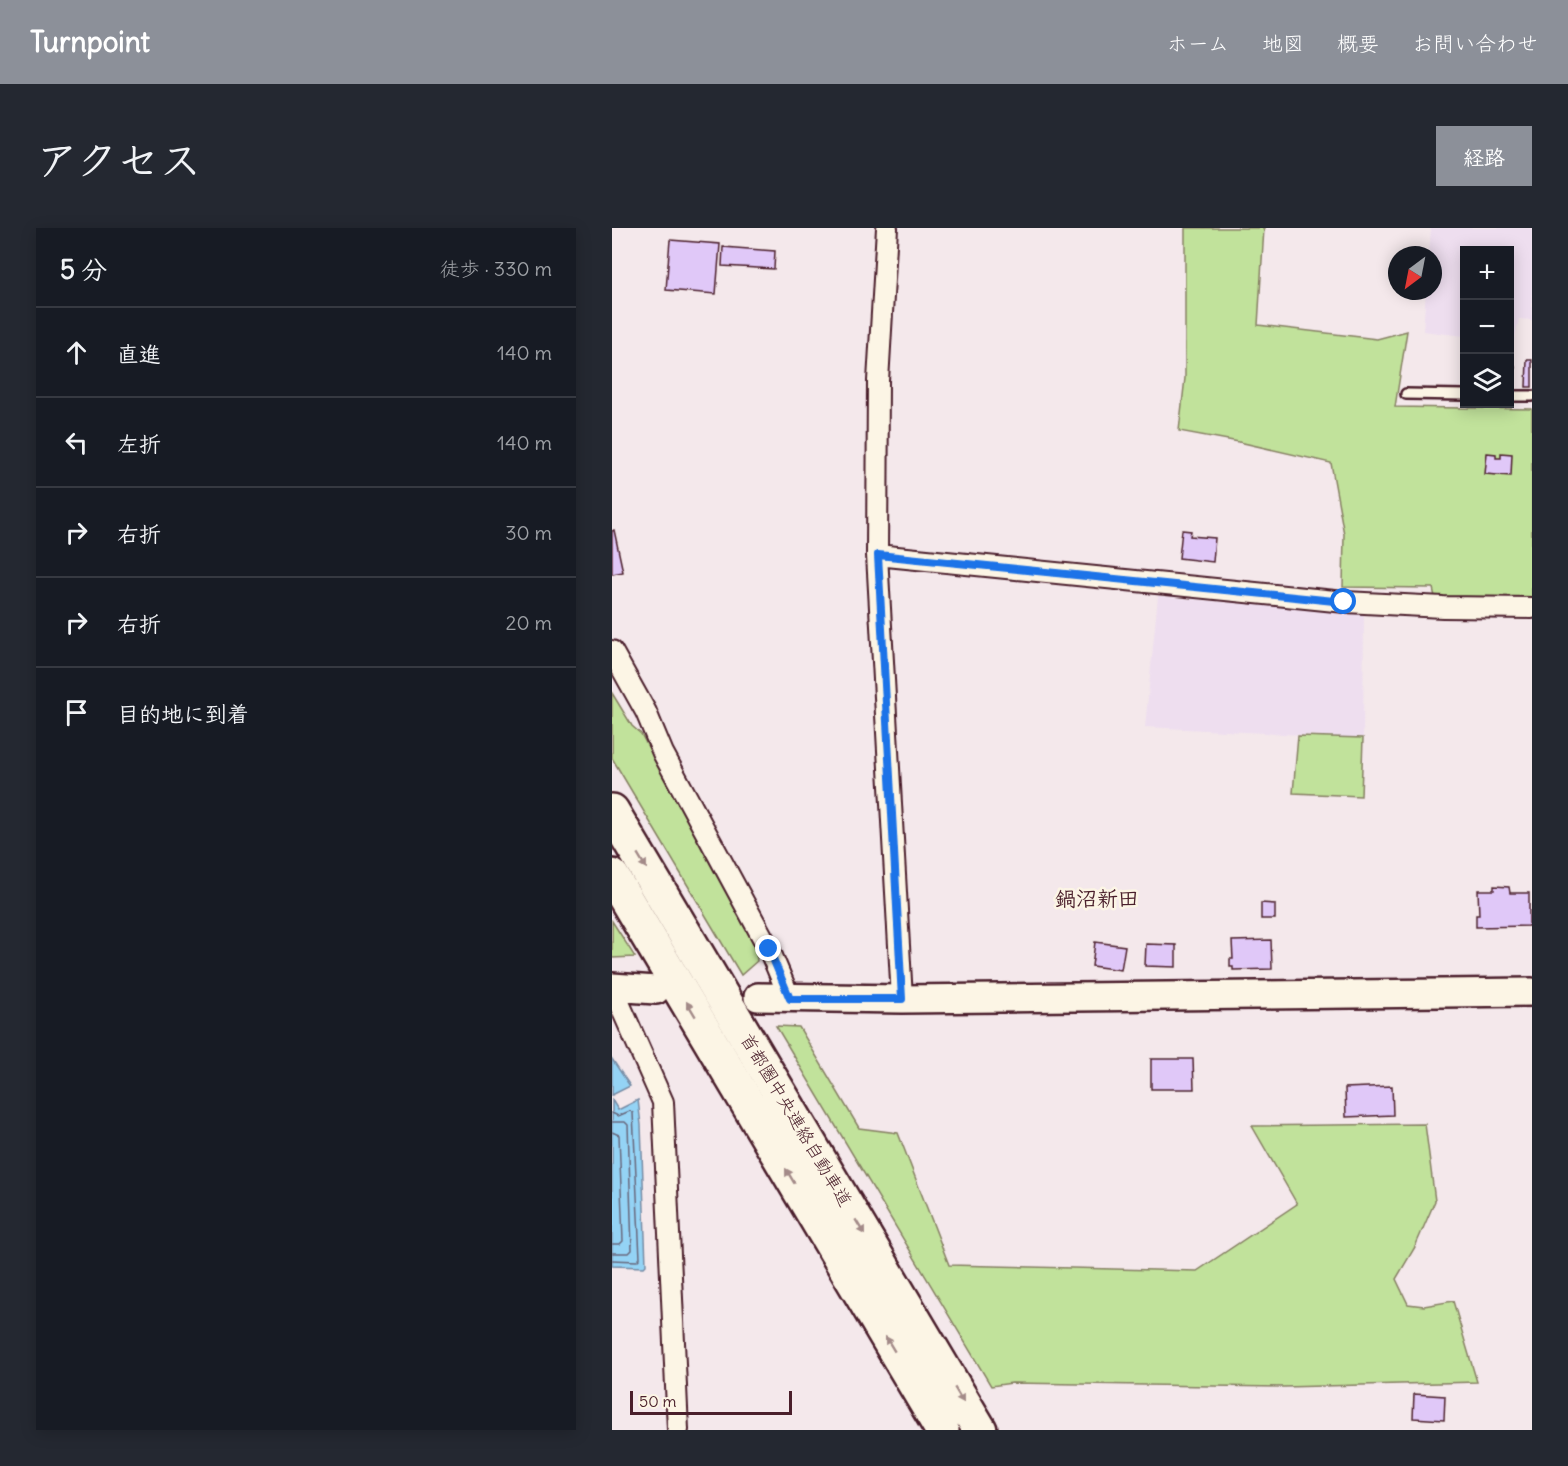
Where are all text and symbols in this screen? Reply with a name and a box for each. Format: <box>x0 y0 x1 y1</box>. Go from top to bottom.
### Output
text: Turnpoint <box>30 24 150 60</box>
text: ホーム <box>1167 30 1229 57</box>
text: 地図 <box>1262 30 1304 57</box>
text: 概要 <box>1337 30 1379 57</box>
text: お問い合わせ <box>1412 30 1538 57</box>
button: 経路 <box>1436 126 1532 186</box>
text: アクセス <box>36 134 201 186</box>
north arrow <box>1388 246 1442 300</box>
map controls <box>1460 246 1514 408</box>
button: + <box>1460 246 1514 300</box>
text: 5 分 <box>60 253 107 286</box>
text: 徒歩 · 330 m <box>440 256 552 281</box>
button: − <box>1460 300 1514 354</box>
icon: ahead <box>60 336 93 369</box>
text: 直進 <box>117 340 161 368</box>
text: 140 m <box>497 340 552 365</box>
button: layers <box>1460 354 1514 408</box>
icon: left <box>60 426 93 459</box>
text: 左折 <box>117 430 161 458</box>
text: 140 m <box>497 430 552 455</box>
icon: right <box>60 516 93 549</box>
text: 右折 <box>117 520 161 548</box>
text: 30 m <box>505 520 552 545</box>
route start <box>1330 588 1356 614</box>
icon: right <box>60 606 93 639</box>
text: 右折 <box>117 610 161 638</box>
text: 20 m <box>506 610 552 635</box>
icon: arrive <box>60 696 93 729</box>
text: 目的地に到着 <box>117 700 249 728</box>
one-way arrow <box>637 853 647 870</box>
district label: 鍋沼新田 <box>1055 885 1139 912</box>
route end <box>755 935 781 961</box>
one-way arrow <box>685 1001 696 1017</box>
street label: 首都圏中央連絡自動車道 <box>736 1029 857 1211</box>
one-way arrow <box>785 1168 796 1184</box>
one-way arrow <box>854 1219 865 1235</box>
one-way arrow <box>885 1336 896 1352</box>
one-way arrow <box>954 1387 965 1403</box>
scale bar <box>630 1388 792 1416</box>
text: 50 m <box>639 1391 677 1411</box>

